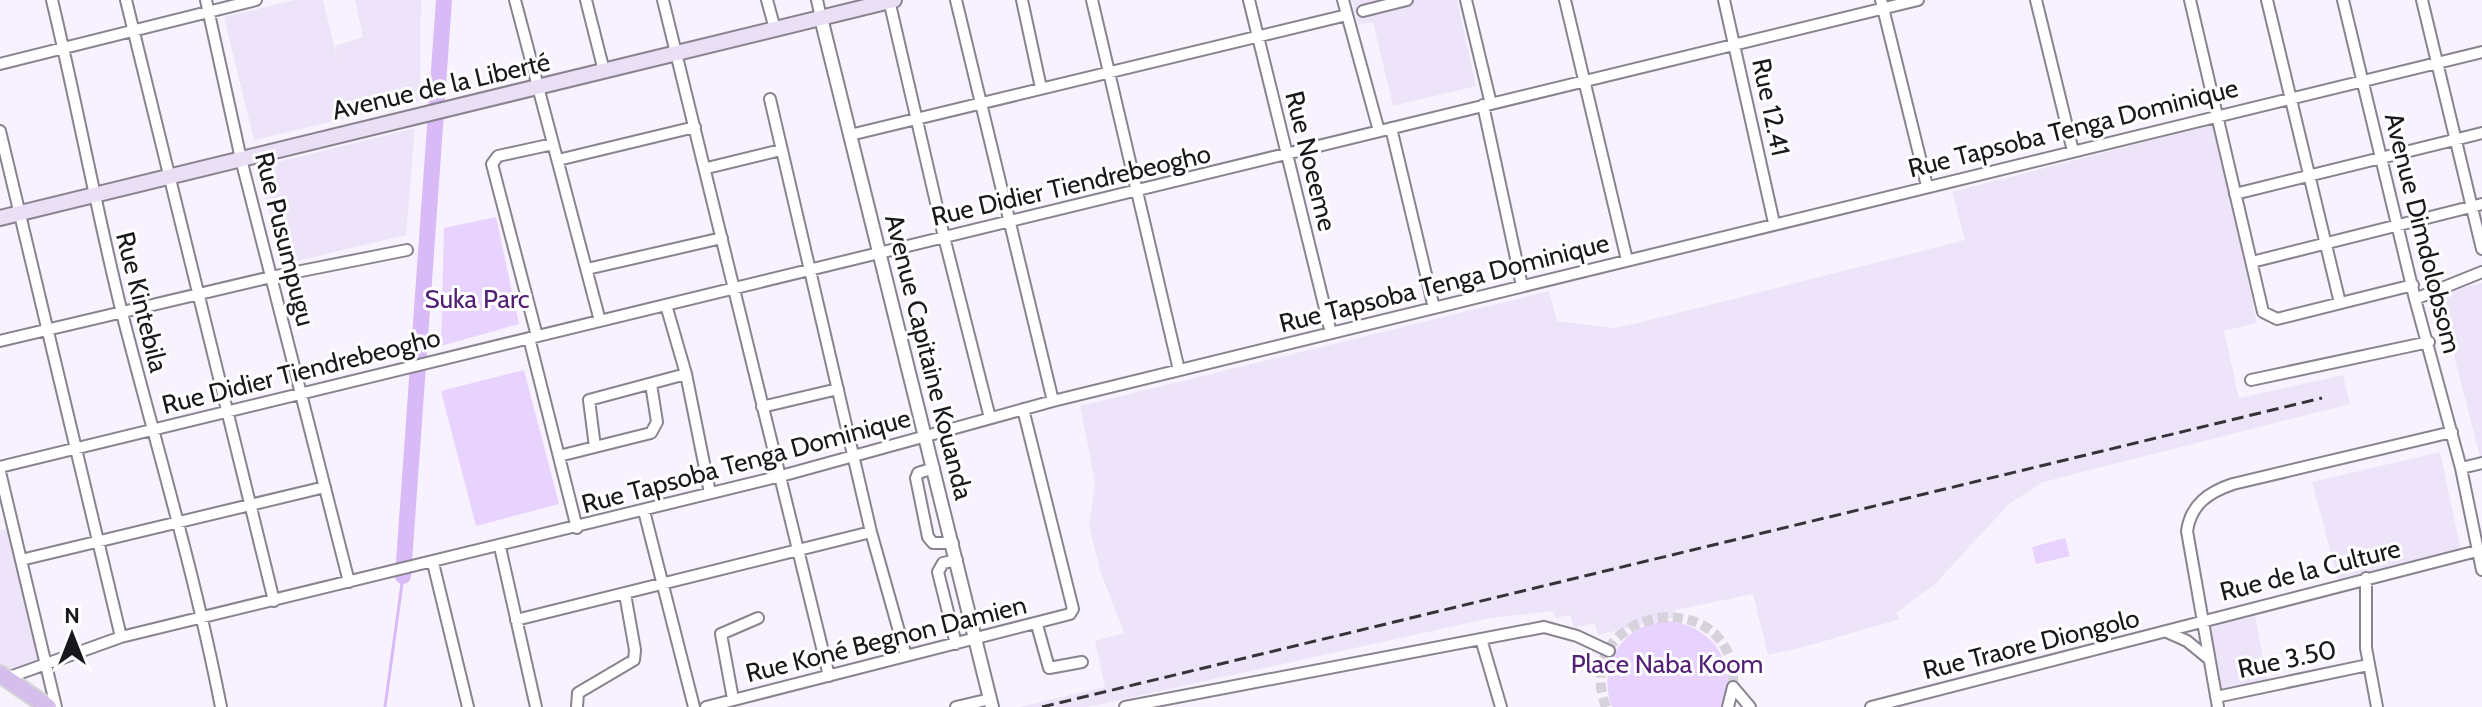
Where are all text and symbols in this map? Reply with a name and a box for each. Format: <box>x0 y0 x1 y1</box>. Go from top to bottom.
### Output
street label: Avenue de la Liberté <box>329 45 553 127</box>
street label: Rue 12.41 <box>1745 55 1797 159</box>
street label: Rue Tapsoba Tenga Dominique <box>1905 71 2241 185</box>
street label: Rue Noeeme <box>1278 88 1344 234</box>
street label: Avenue Dimdolobsom <box>2378 109 2468 357</box>
street label: Rue Didier Tiendrebeogho <box>928 137 1214 233</box>
street label: Rue Pusumpugu <box>248 149 322 329</box>
street label: Avenue Capitaine Kouanda <box>878 211 980 503</box>
street label: Rue Tapsoba Tenga Dominique <box>1276 226 1612 340</box>
street label: Rue Kintebila <box>109 228 175 376</box>
park label: Suka Parc <box>424 283 530 315</box>
street label: Rue Didier Tiendrebeogho <box>159 321 443 421</box>
street label: Rue Tapsoba Tenga Dominique <box>578 402 914 520</box>
street label: Rue de la Culture <box>2216 532 2404 608</box>
street label: Rue Koné Begnon Damien <box>742 589 1030 689</box>
north arrow <box>32 595 112 675</box>
text: N <box>64 602 80 629</box>
street label: Rue Traore Diongolo <box>1919 602 2143 686</box>
street label: Rue 3.50 <box>2235 633 2339 685</box>
park label: Place Naba Koom <box>1571 648 1763 680</box>

